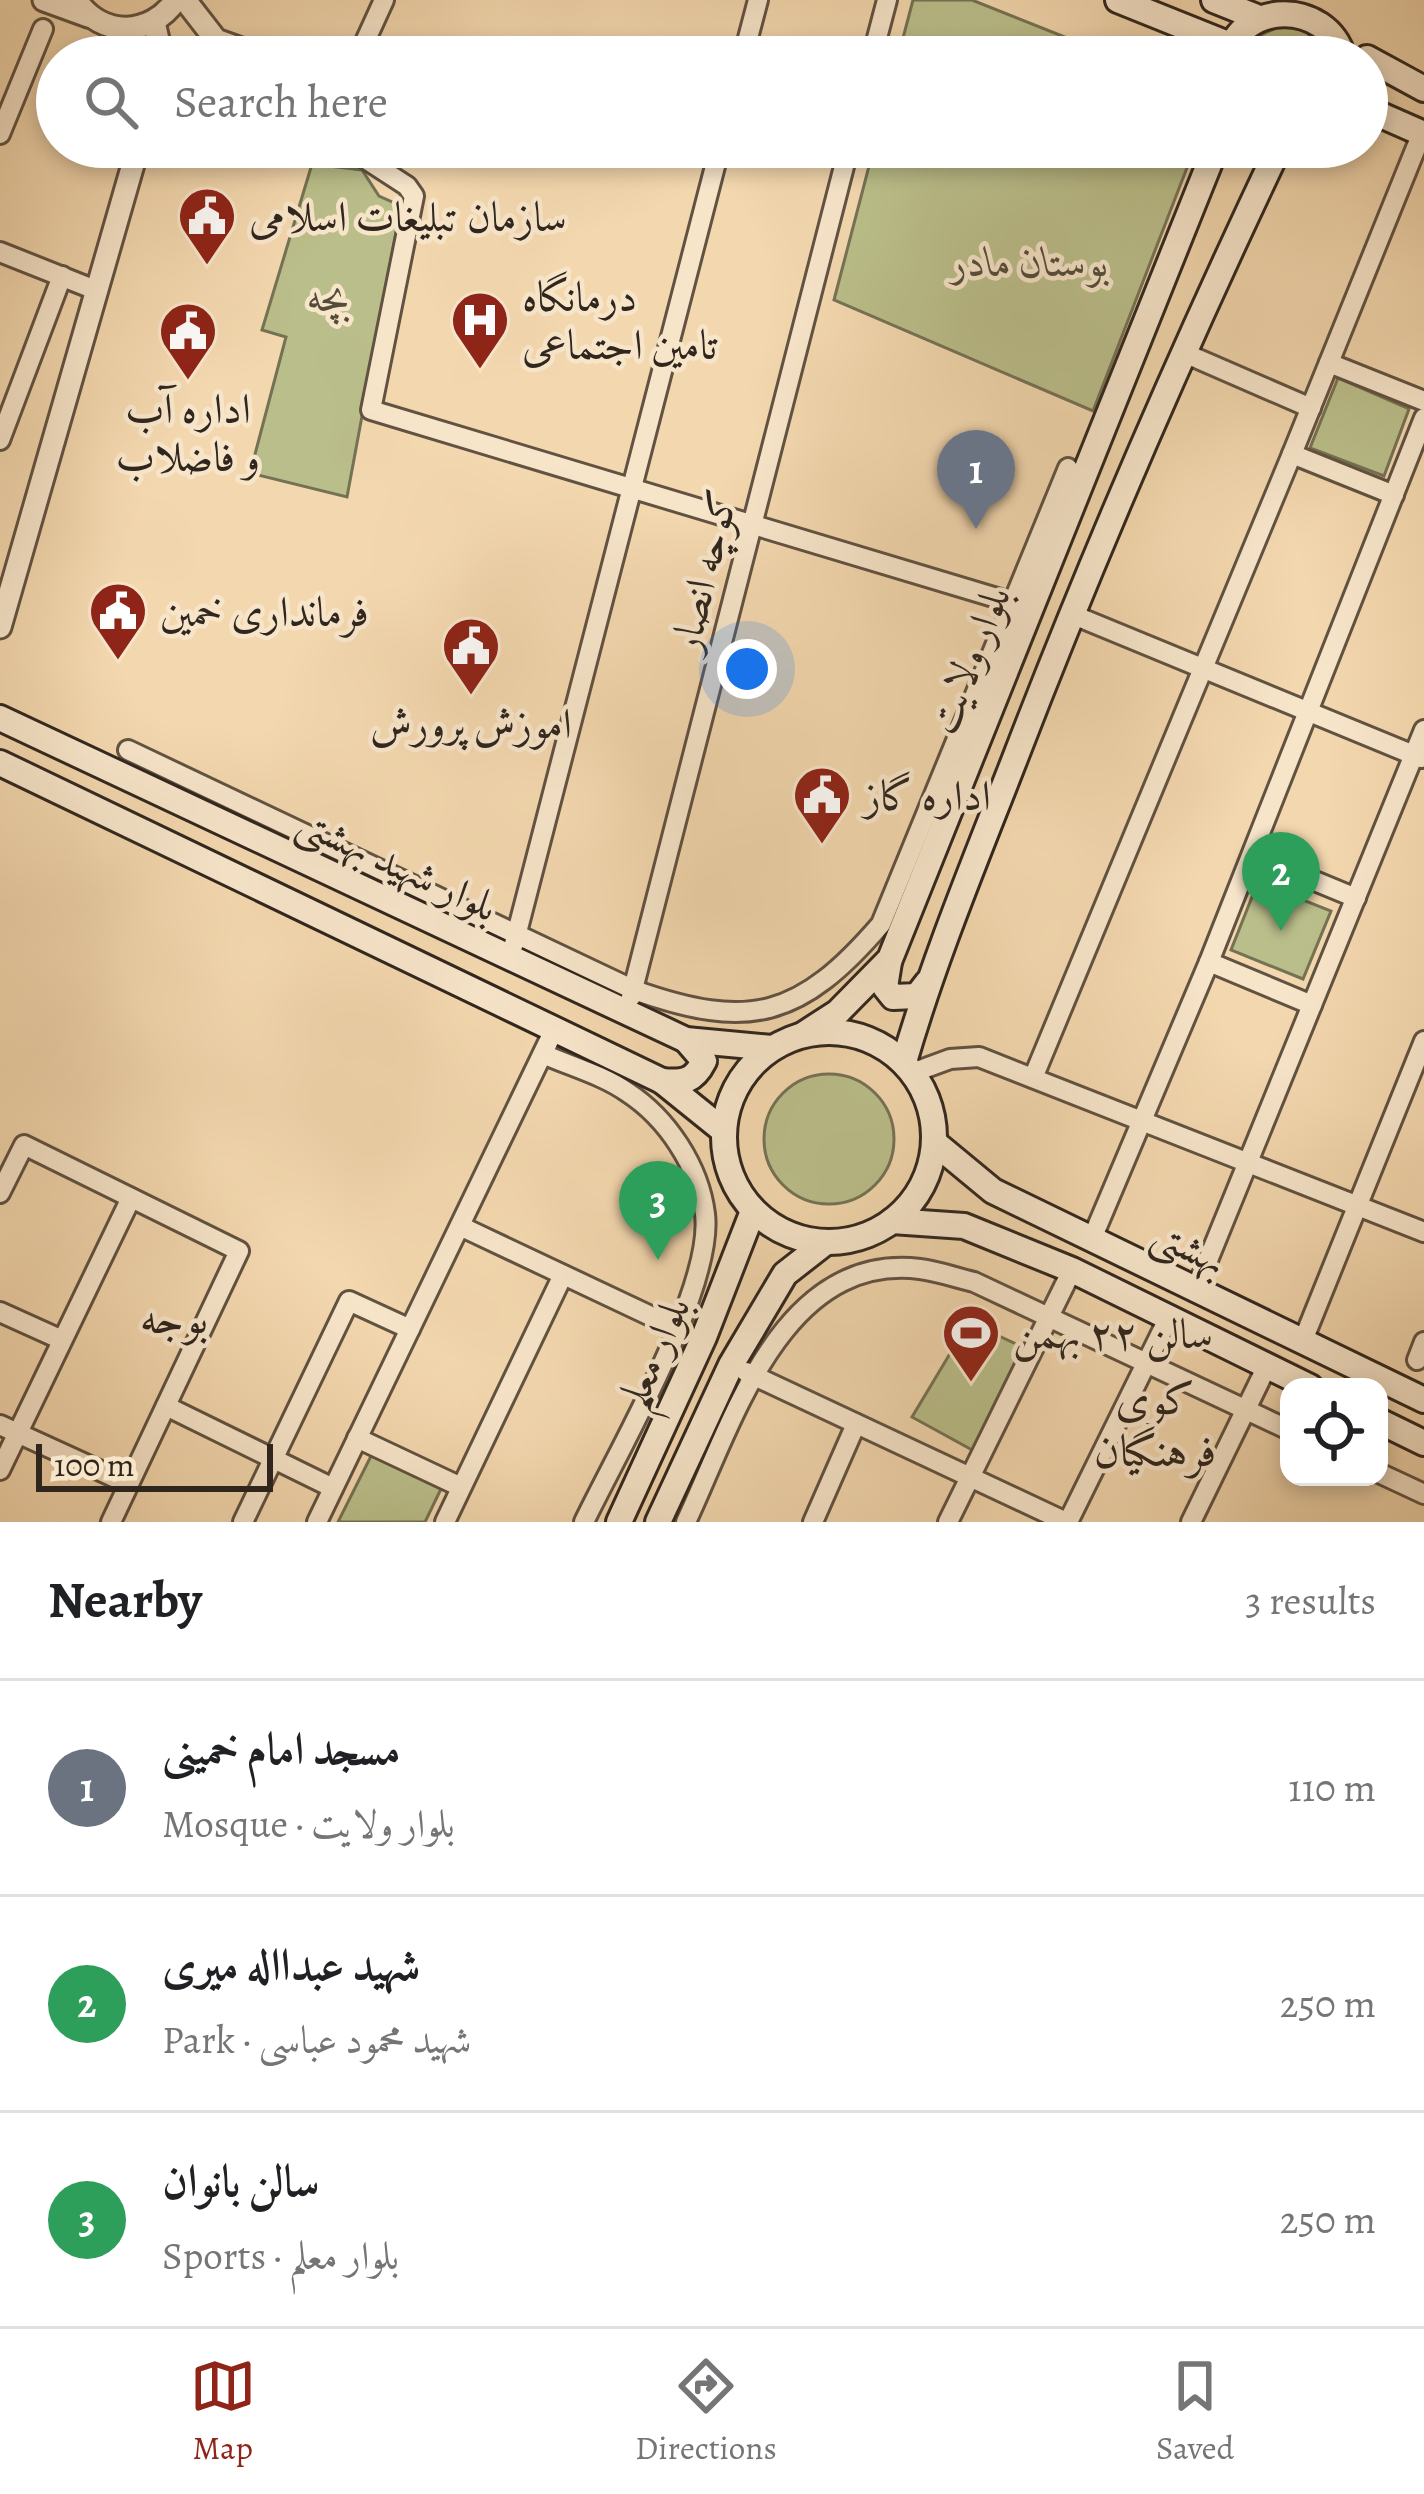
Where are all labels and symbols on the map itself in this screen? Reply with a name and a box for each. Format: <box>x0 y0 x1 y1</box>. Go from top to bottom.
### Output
public building icon: سازمان تبلیغات اسلامی <box>176 185 238 267</box>
place label: سازمان تبلیغات اسلامی <box>249 188 567 245</box>
park label: بوستان مادر <box>948 233 1109 290</box>
park label: بچه <box>308 268 350 325</box>
place label: درمانگاه تامین اجتماعی <box>522 268 718 373</box>
hospital icon: درمانگاه تامین اجتماعی <box>449 289 511 371</box>
public building icon: اداره آب و فاضلاب <box>157 300 219 382</box>
place label: اداره آب و فاضلاب <box>116 380 260 485</box>
pin: 1 <box>937 430 1015 529</box>
street label: کوچه انصار <box>655 484 751 662</box>
street label: بلوار ولایت <box>913 577 1024 742</box>
public building icon: فرمانداری خمین <box>87 580 149 662</box>
place label: فرمانداری خمین <box>160 583 369 640</box>
public building icon: اموزش پرورش <box>440 615 502 697</box>
your location <box>717 639 777 699</box>
place label: اموزش پرورش <box>370 695 572 752</box>
public building icon: اداره گاز <box>791 764 853 846</box>
place label: اداره گاز <box>860 767 991 824</box>
street label: بلوار شهید بهشتی <box>288 792 507 936</box>
pin: 2 <box>1242 832 1320 931</box>
pin: 3 <box>619 1161 697 1260</box>
street label: بهشتی <box>1142 1204 1237 1290</box>
district label: بوجه <box>140 1287 208 1349</box>
street label: بلوار معلم <box>603 1287 716 1423</box>
sports icon: سالن ۲۲ بهمن <box>940 1302 1002 1384</box>
place label: سالن ۲۲ بهمن <box>1013 1305 1213 1362</box>
district label: کوی فرهنگیان <box>1094 1368 1216 1482</box>
scale bar <box>36 1438 273 1491</box>

